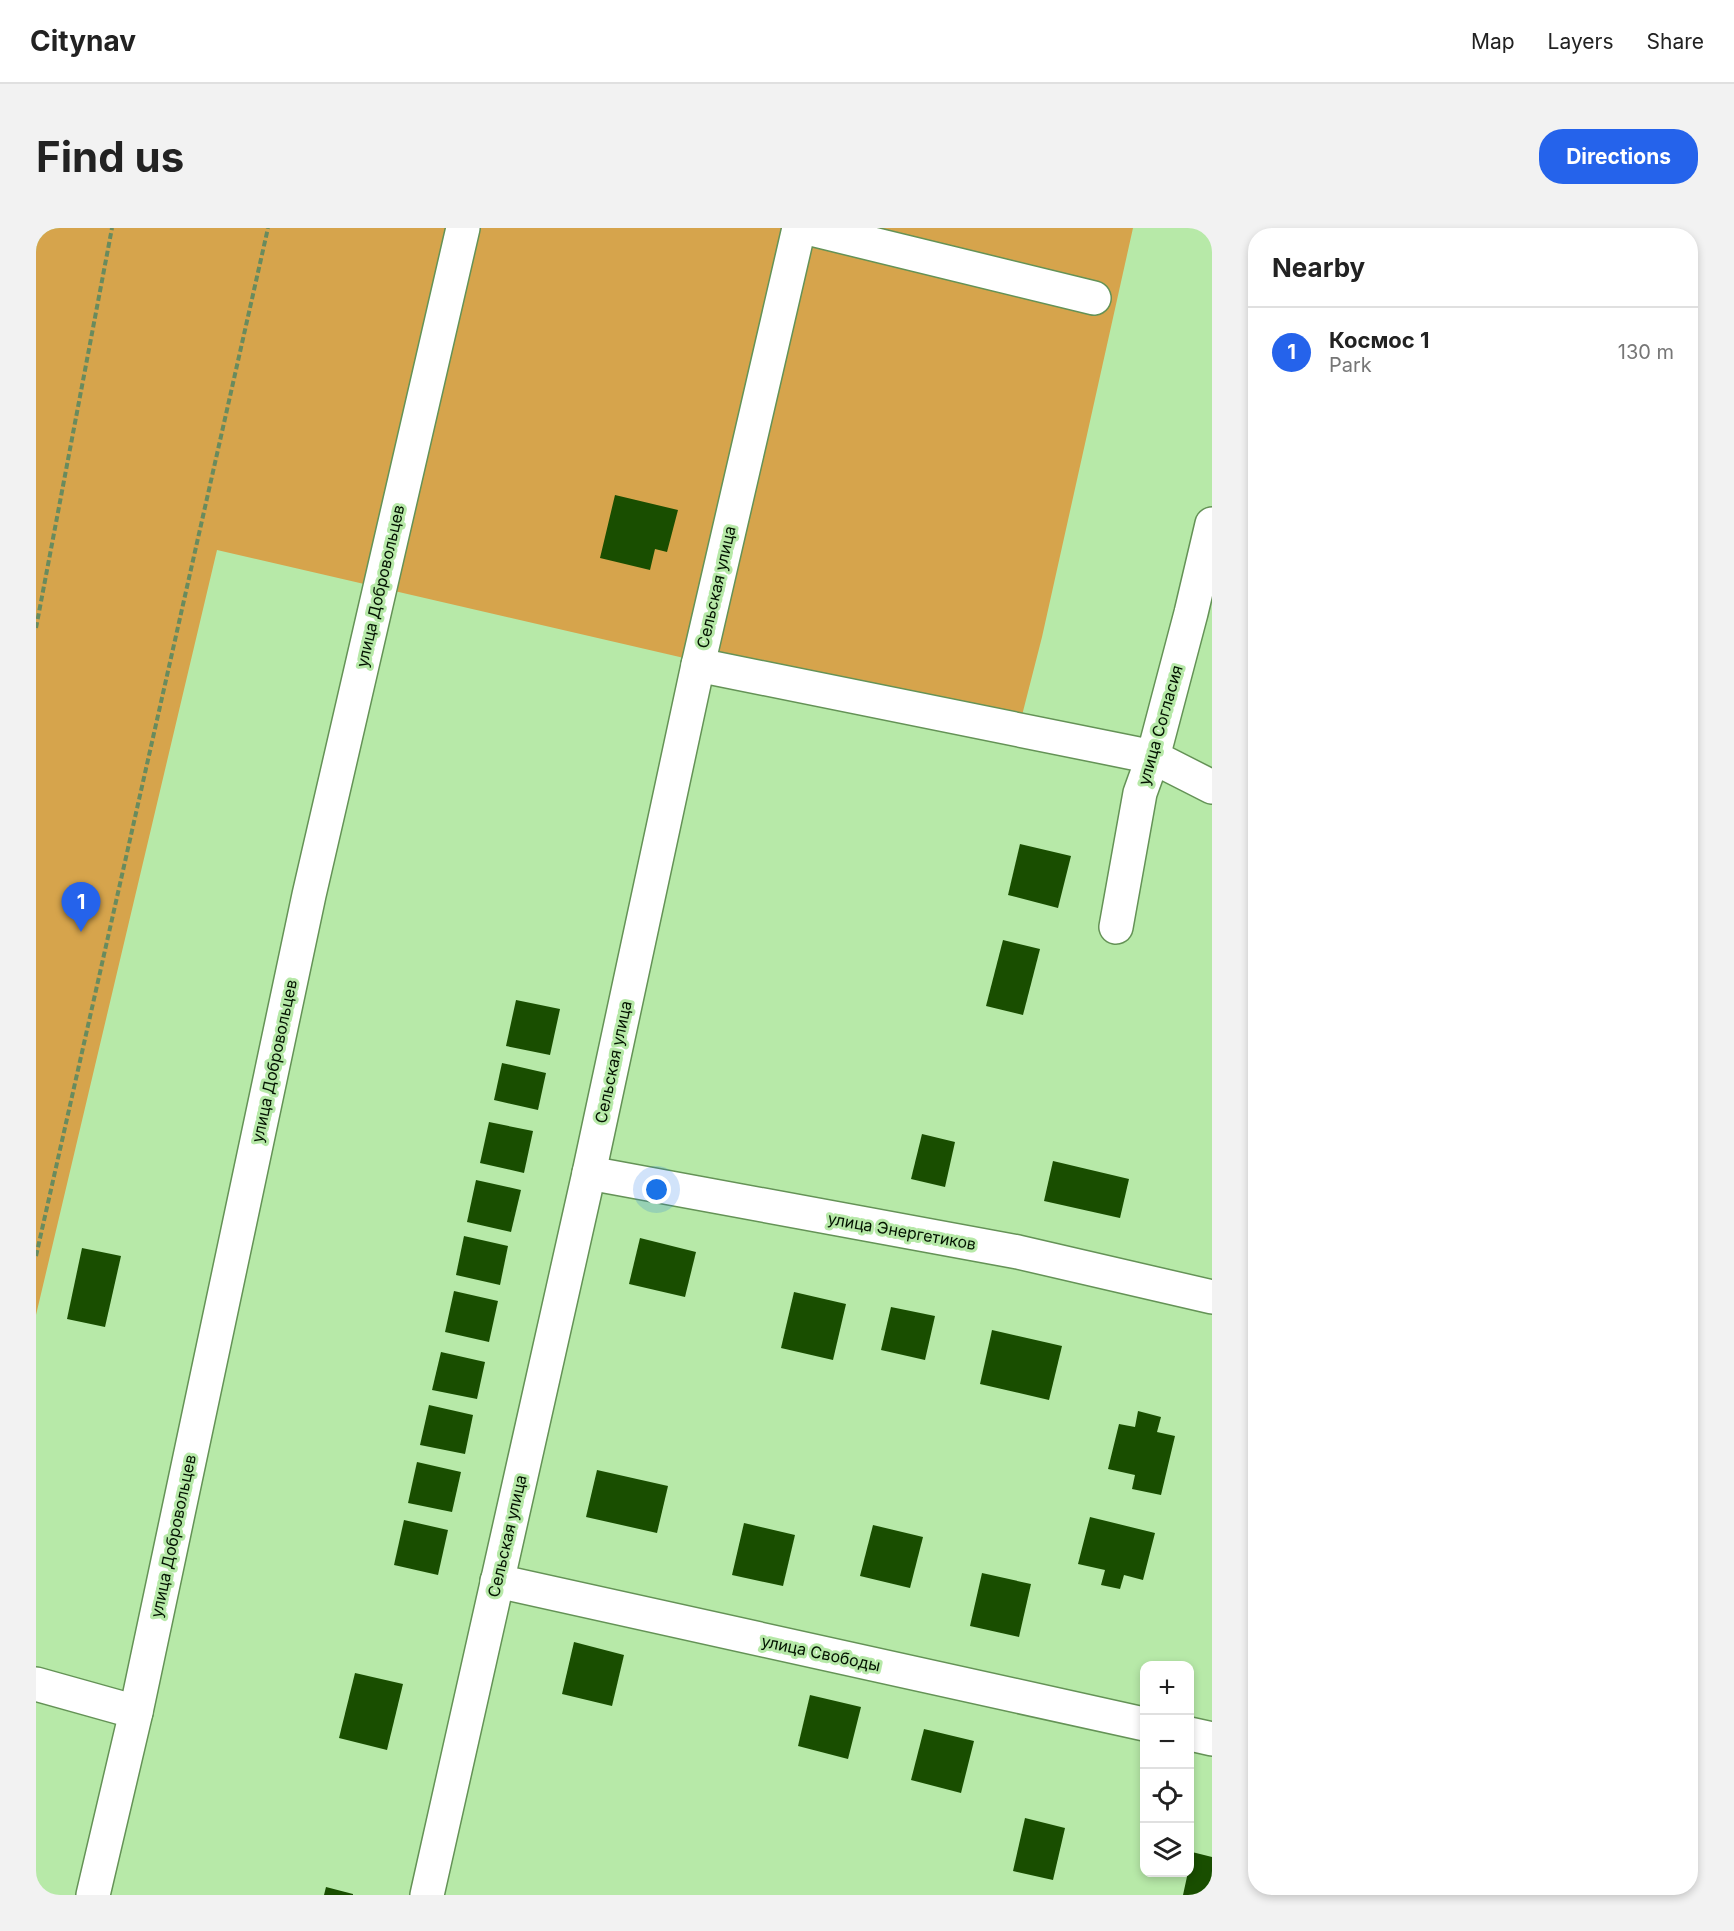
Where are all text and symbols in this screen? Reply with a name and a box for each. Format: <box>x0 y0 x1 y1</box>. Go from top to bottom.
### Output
text: Citynav <box>30 24 136 58</box>
text: Map <box>1471 29 1515 54</box>
text: Layers <box>1548 29 1614 54</box>
text: Share <box>1647 29 1704 54</box>
button: Directions <box>1539 129 1698 184</box>
text: Find us <box>36 131 184 182</box>
text: Nearby <box>1272 252 1365 283</box>
text: Космос 1 <box>1329 327 1429 353</box>
text: 1 <box>1287 340 1296 364</box>
text: 130 m <box>1618 340 1674 364</box>
text: Park <box>1329 353 1372 377</box>
street label: улица Добровольцев <box>352 503 408 669</box>
street label: Сельская улица <box>692 524 740 650</box>
street label: улица Согласия <box>1133 663 1187 787</box>
pin: 1 <box>62 882 100 932</box>
street label: улица Добровольцев <box>247 978 301 1144</box>
street label: Сельская улица <box>590 999 636 1125</box>
your location <box>642 1175 671 1204</box>
street label: улица Энергетиков <box>826 1208 978 1254</box>
street label: улица Добровольцев <box>146 1453 200 1619</box>
street label: Сельская улица <box>483 1473 531 1599</box>
street label: улица Свободы <box>760 1631 882 1675</box>
map controls <box>1140 1661 1194 1877</box>
button: + <box>1140 1661 1194 1715</box>
button: − <box>1140 1715 1194 1769</box>
button: locate <box>1140 1769 1194 1823</box>
button: layers <box>1140 1823 1194 1877</box>

